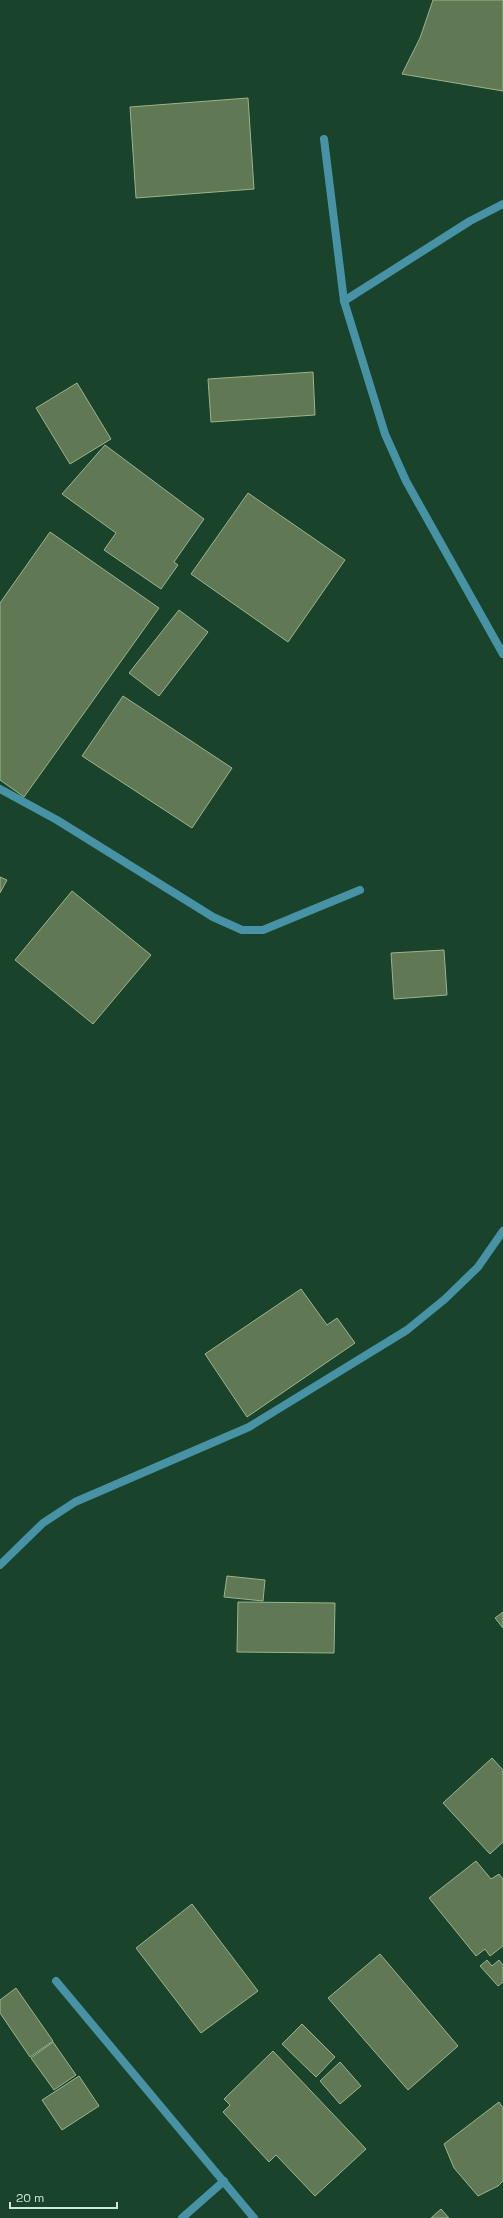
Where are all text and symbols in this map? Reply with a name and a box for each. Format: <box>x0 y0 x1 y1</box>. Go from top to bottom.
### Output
scale bar <box>10 2184 117 2210</box>
text: 20 m <box>16 2190 44 2206</box>

